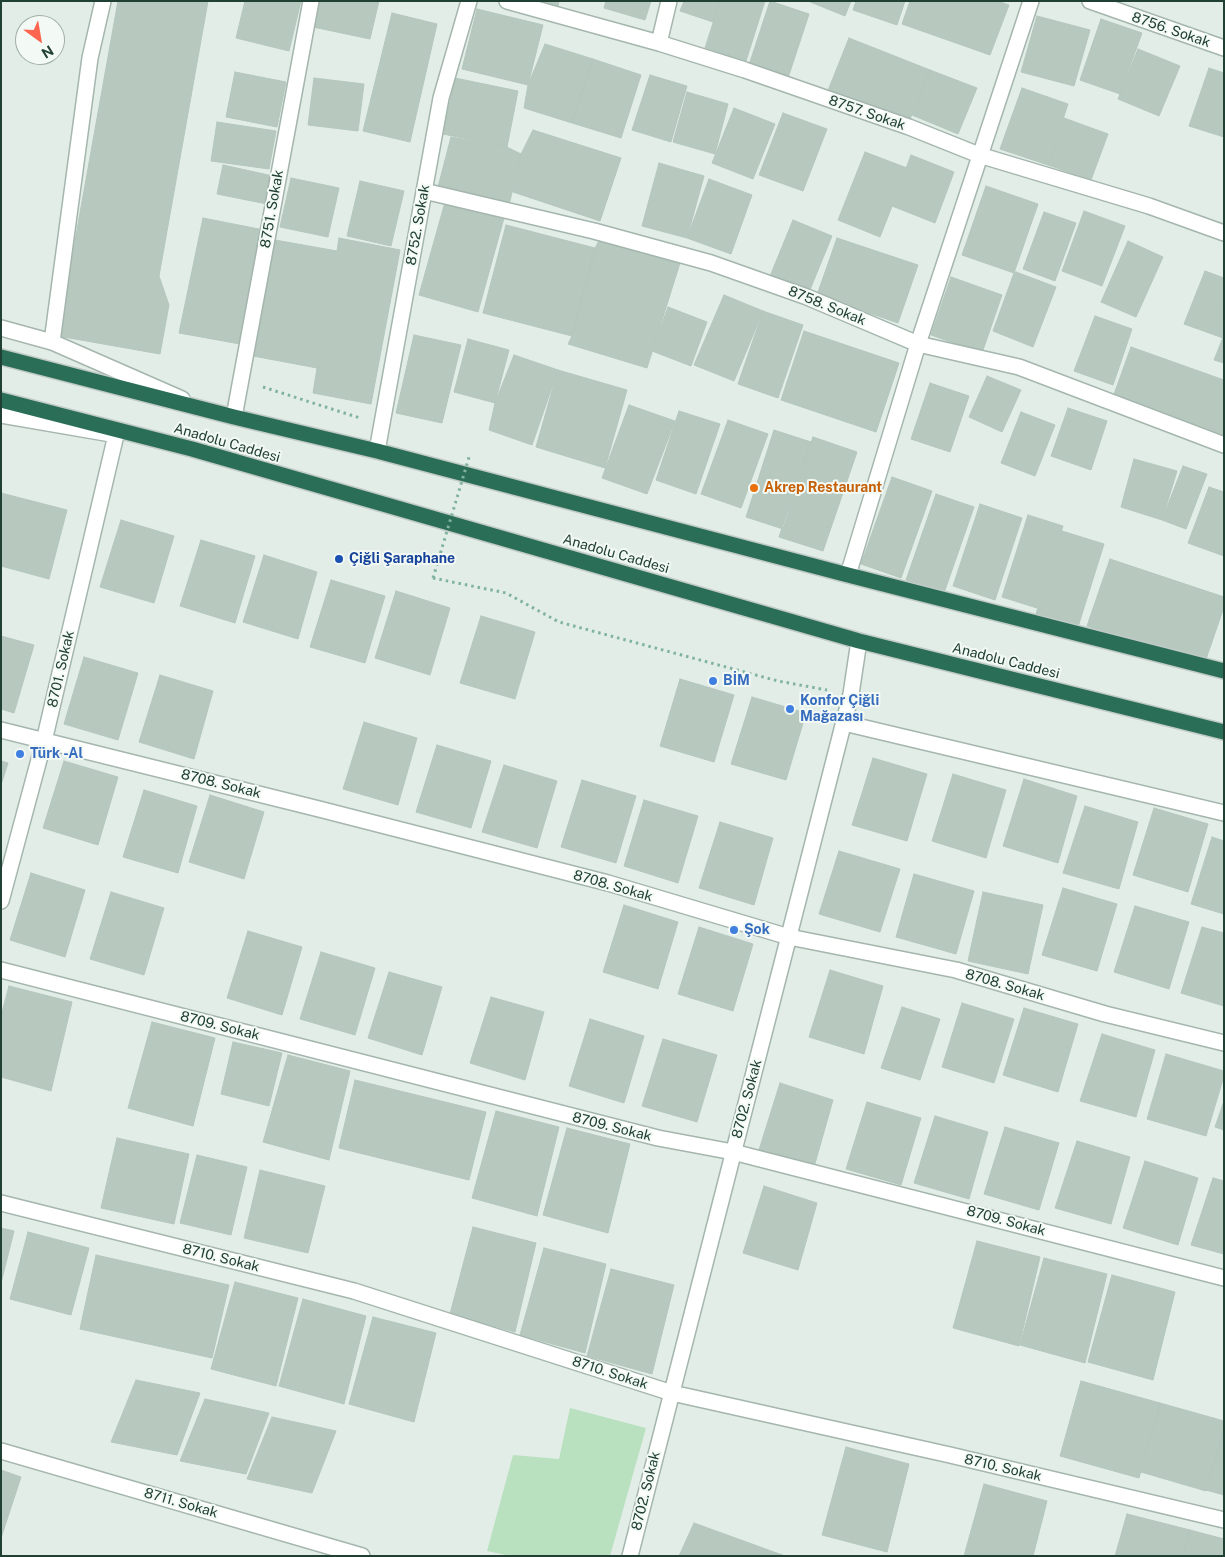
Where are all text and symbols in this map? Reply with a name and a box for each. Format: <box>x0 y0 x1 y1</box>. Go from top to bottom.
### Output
street label: 8756. Sokak <box>1129 9 1213 51</box>
north arrow <box>15 15 65 65</box>
text: N <box>39 42 56 62</box>
street label: 8757. Sokak <box>826 92 908 134</box>
street label: 8751. Sokak <box>257 169 287 249</box>
street label: 8752. Sokak <box>403 183 433 267</box>
street label: 8758. Sokak <box>786 283 868 329</box>
street label: Anadolu Caddesi <box>172 420 282 466</box>
place label: Akrep Restaurant <box>764 480 882 496</box>
marker: Akrep Restaurant <box>748 482 760 494</box>
street label: Anadolu Caddesi <box>561 531 671 577</box>
place label: Çiğli Şaraphane <box>349 551 455 567</box>
marker: Çiğli Şaraphane <box>333 553 345 565</box>
street label: 8701. Sokak <box>44 629 78 709</box>
street label: Anadolu Caddesi <box>951 640 1061 682</box>
place label: BİM <box>723 673 750 689</box>
marker: BİM <box>707 675 719 687</box>
place label: Konfor Çiğli Mağazası <box>800 693 879 726</box>
marker: Konfor Çiğli Mağazası <box>784 703 796 715</box>
place label: Türk -Al <box>30 746 83 762</box>
marker: Türk -Al <box>14 748 26 760</box>
street label: 8708. Sokak <box>179 766 263 802</box>
street label: 8708. Sokak <box>571 867 655 905</box>
place label: Şok <box>744 922 770 938</box>
marker: Şok <box>728 924 740 936</box>
street label: 8708. Sokak <box>963 966 1047 1004</box>
street label: 8709. Sokak <box>179 1008 261 1044</box>
street label: 8702. Sokak <box>728 1058 766 1140</box>
street label: 8709. Sokak <box>571 1109 653 1145</box>
street label: 8709. Sokak <box>965 1202 1047 1240</box>
street label: 8710. Sokak <box>181 1240 261 1276</box>
street label: 8710. Sokak <box>570 1353 650 1393</box>
street label: 8702. Sokak <box>628 1450 664 1532</box>
street label: 8710. Sokak <box>963 1451 1043 1485</box>
street label: 8711. Sokak <box>142 1484 220 1522</box>

